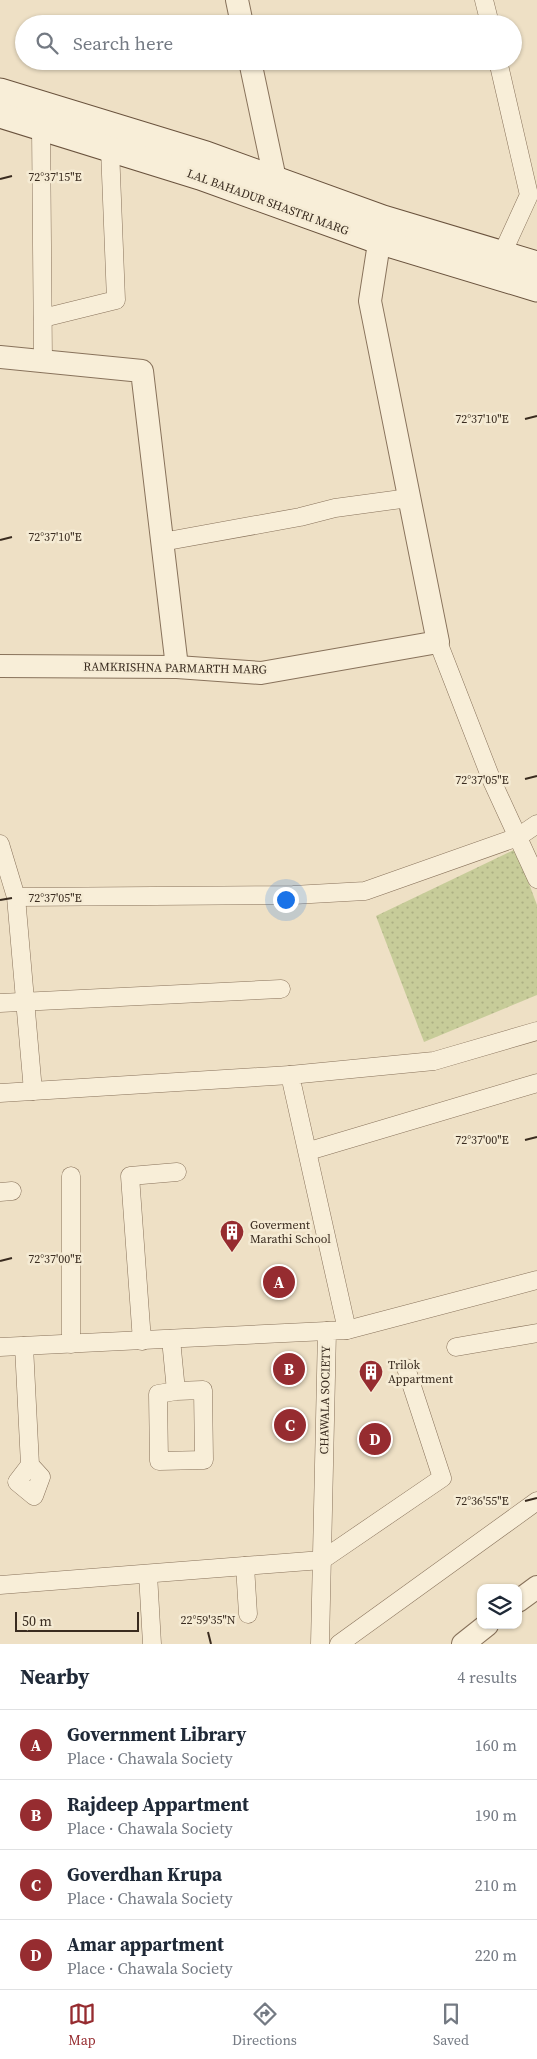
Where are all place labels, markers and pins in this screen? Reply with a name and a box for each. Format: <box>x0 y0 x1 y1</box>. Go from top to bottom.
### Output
place label: Goverment Marathi School <box>250 1217 331 1247</box>
building icon: Goverment Marathi School <box>219 1219 245 1253</box>
pin: A <box>263 1263 295 1301</box>
pin: B <box>273 1350 305 1388</box>
place label: Trilok Appartment <box>388 1357 453 1387</box>
building icon: Trilok Appartment <box>358 1359 384 1393</box>
pin: C <box>274 1406 306 1444</box>
pin: D <box>359 1420 391 1458</box>

